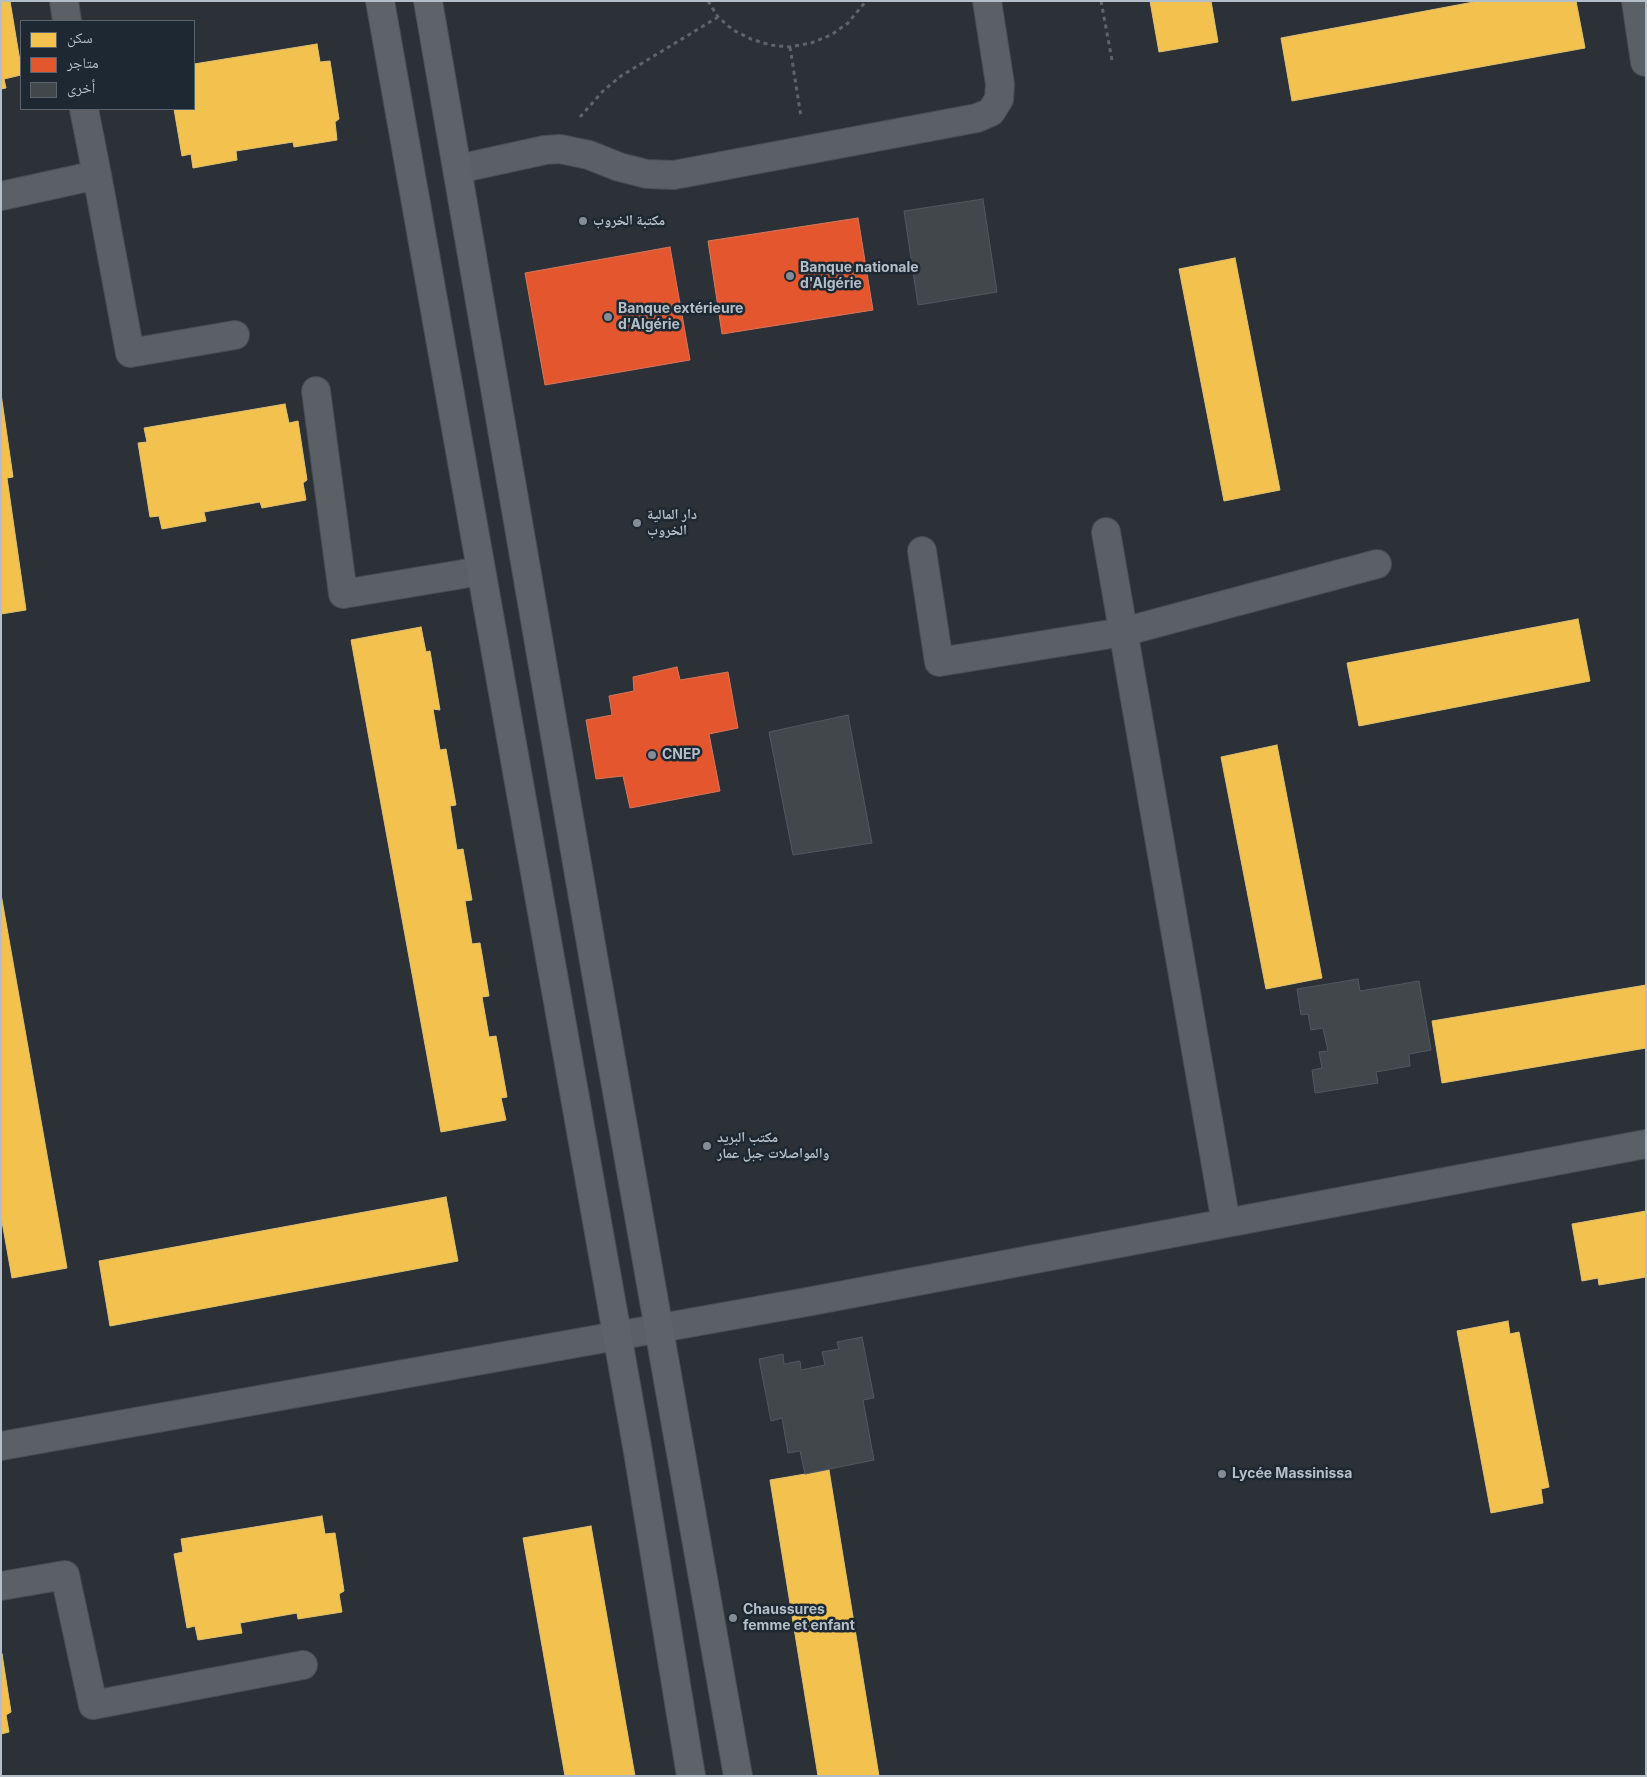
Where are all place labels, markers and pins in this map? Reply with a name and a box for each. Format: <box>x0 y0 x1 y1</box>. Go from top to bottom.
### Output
place label: مكتبة الخروب <box>593 213 665 229</box>
marker: مكتبة الخروب <box>577 215 589 227</box>
place label: Banque nationale d'Algérie <box>800 260 919 292</box>
marker: Banque nationale d'Algérie <box>784 270 796 282</box>
place label: Banque extérieure d'Algérie <box>618 301 743 334</box>
marker: Banque extérieure d'Algérie <box>602 311 614 323</box>
place label: دار المالية الخروب <box>647 507 697 540</box>
marker: دار المالية الخروب <box>631 517 643 529</box>
place label: CNEP <box>662 747 701 763</box>
marker: CNEP <box>646 749 658 761</box>
place label: مكتب البريد والمواصلات جبل عمار <box>717 1130 830 1162</box>
marker: مكتب البريد والمواصلات جبل عمار <box>701 1140 713 1152</box>
place label: Lycée Massinissa <box>1232 1466 1352 1482</box>
marker: Lycée Massinissa <box>1216 1468 1228 1480</box>
place label: Chaussures femme et enfant <box>743 1602 855 1634</box>
marker: Chaussures femme et enfant <box>727 1612 739 1624</box>

